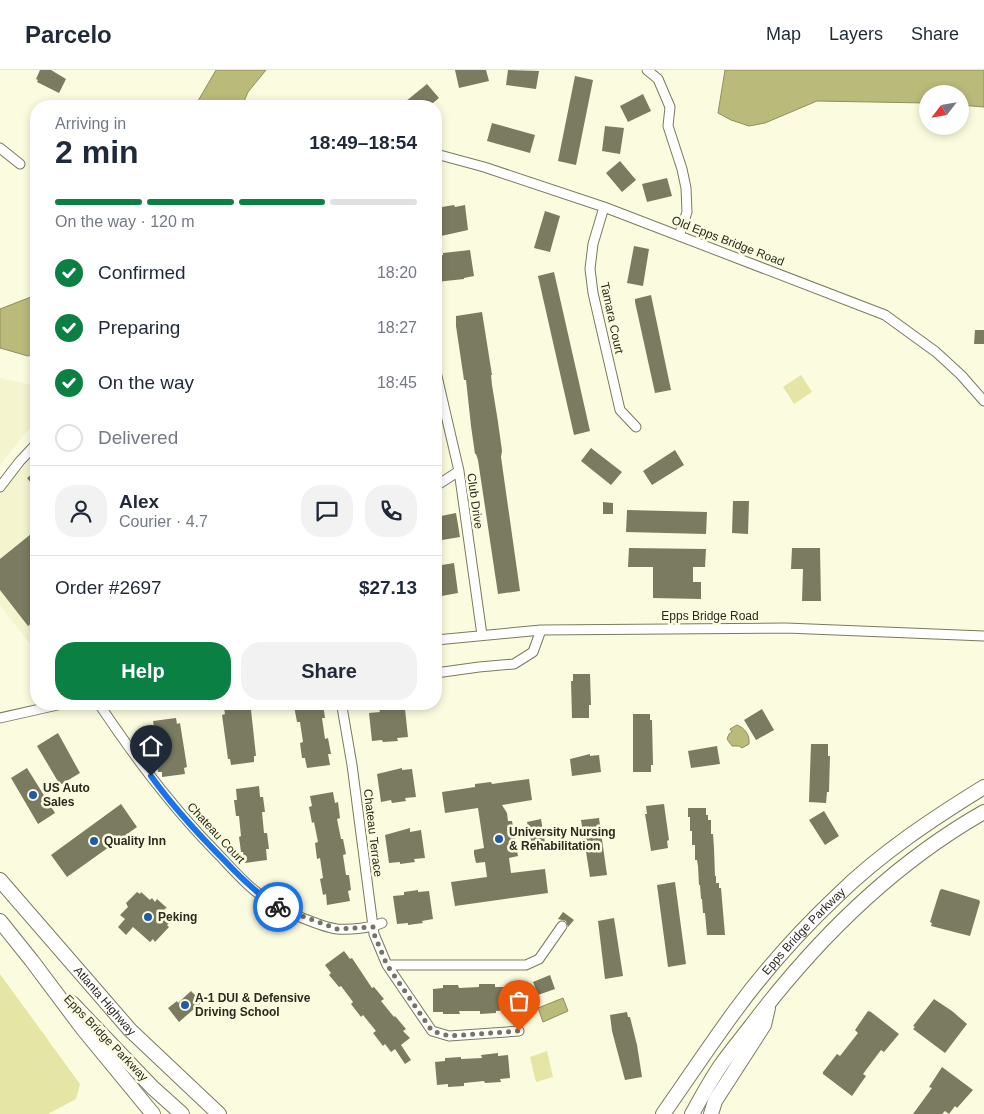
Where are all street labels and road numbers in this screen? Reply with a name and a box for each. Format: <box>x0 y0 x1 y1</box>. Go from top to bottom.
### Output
street label: Old Epps Bridge Road <box>670 213 786 269</box>
street label: Tamara Court <box>598 281 627 356</box>
street label: Club Drive <box>464 472 486 530</box>
street label: Epps Bridge Road <box>661 609 759 623</box>
street label: Chateau Terrace <box>361 788 385 878</box>
street label: Chateau Court <box>184 800 248 867</box>
street label: Epps Bridge Parkway <box>759 885 848 978</box>
street label: Atlanta Highway <box>71 964 138 1038</box>
street label: Epps Bridge Parkway <box>61 992 151 1084</box>

